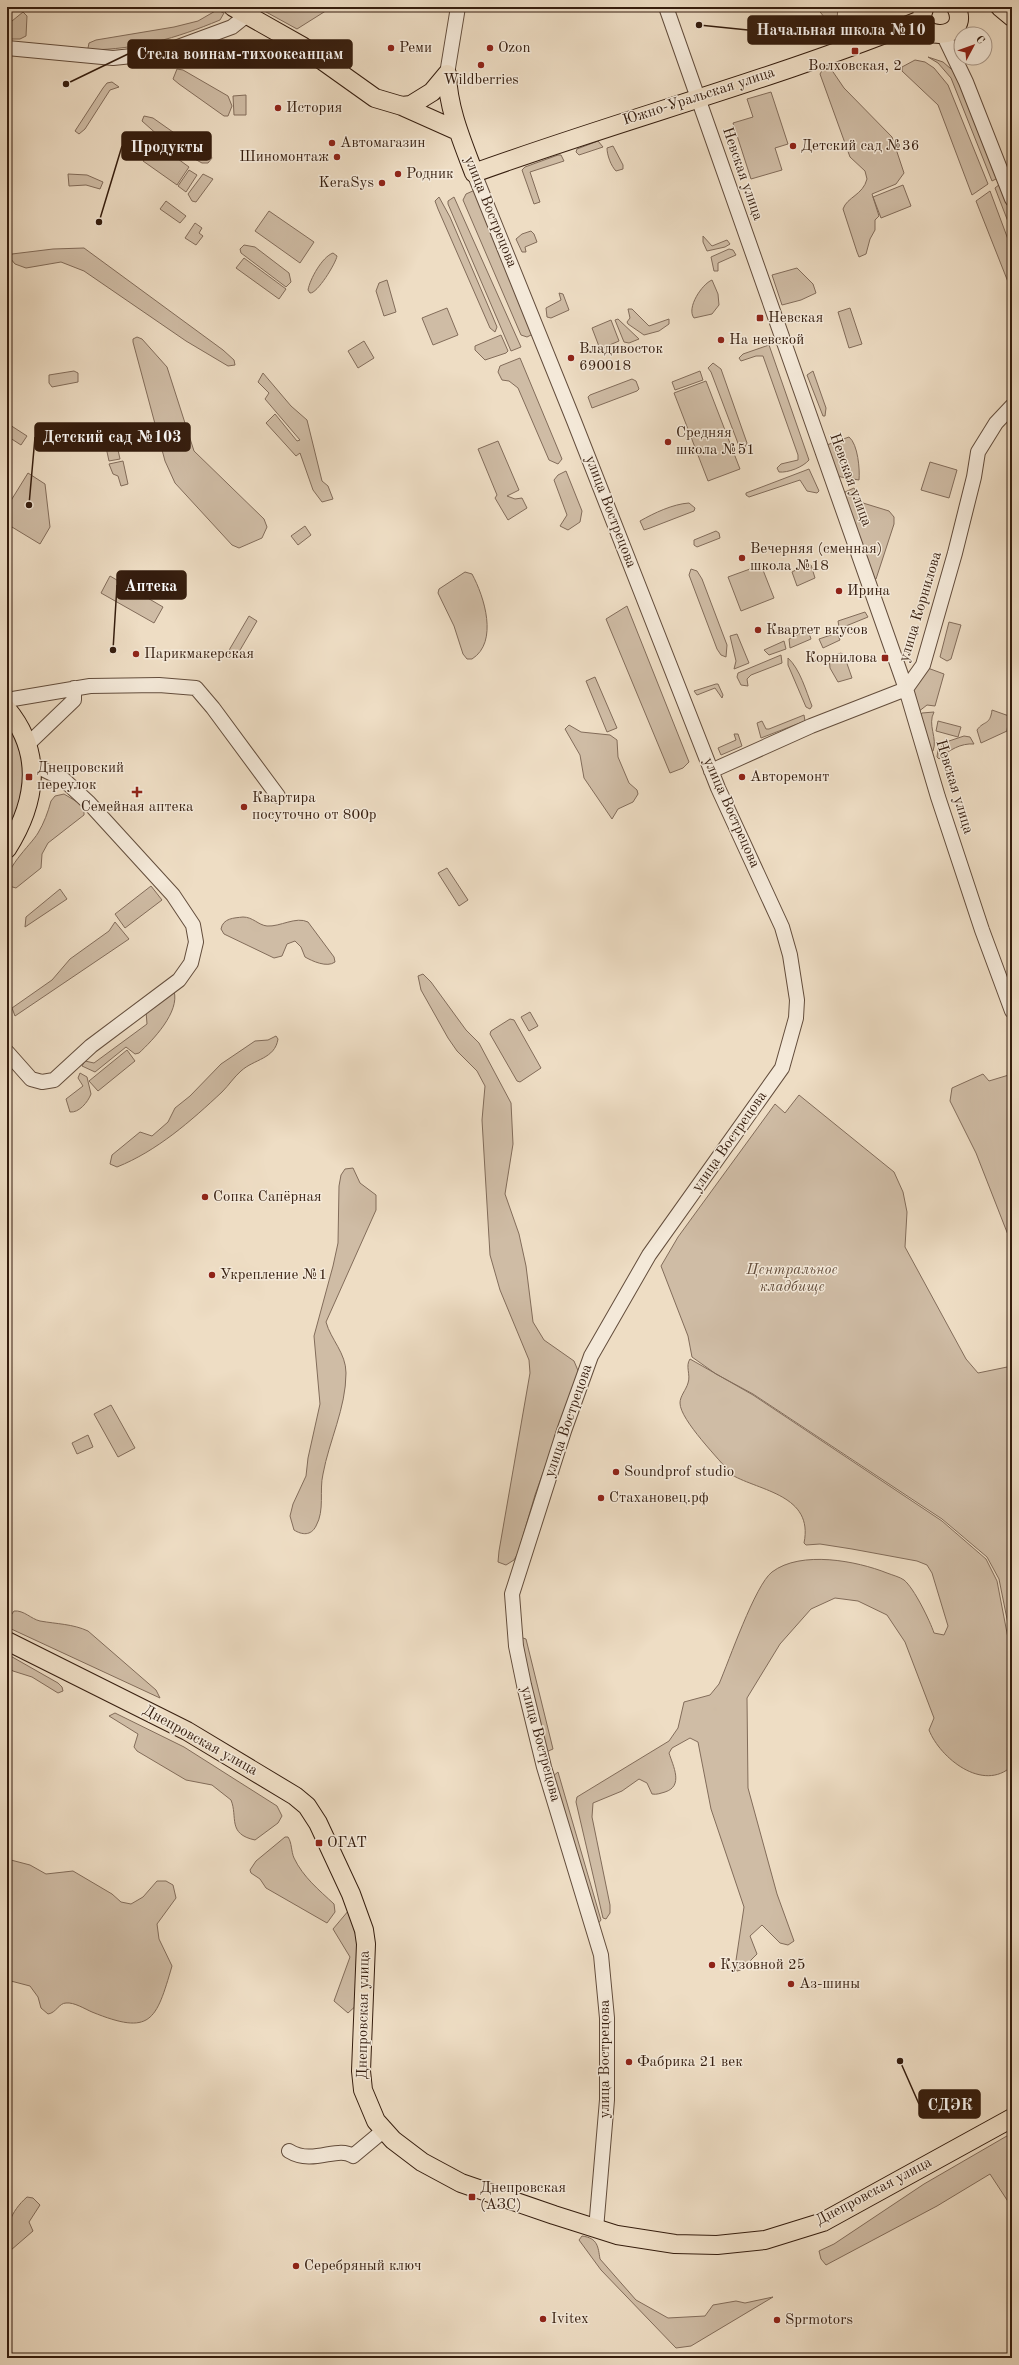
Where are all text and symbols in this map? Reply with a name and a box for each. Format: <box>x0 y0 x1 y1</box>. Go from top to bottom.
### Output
callout: Начальная школа №10 <box>748 16 934 44</box>
text: Начальная школа №10 <box>756 23 926 39</box>
north arrow <box>953 26 993 66</box>
text: С <box>973 34 986 47</box>
callout: Стела воинам-тихоокеанцам <box>128 40 352 68</box>
place label: Реми <box>399 41 432 56</box>
place label: Ozon <box>498 41 531 56</box>
marker: Реми <box>386 43 396 53</box>
marker: Ozon <box>485 43 495 53</box>
marker: Волховская, 2 <box>850 46 860 56</box>
text: Стела воинам-тихоокеанцам <box>136 47 344 63</box>
place label: Волховская, 2 <box>808 59 902 74</box>
marker: Wildberries <box>476 60 486 70</box>
street label: Южно-Уральская улица <box>621 65 777 129</box>
place label: Wildberries <box>443 73 519 88</box>
place label: История <box>286 101 342 116</box>
marker: История <box>273 103 283 113</box>
street label: Невская улица <box>719 125 765 223</box>
callout: Продукты <box>122 132 211 160</box>
place label: Автомагазин <box>340 136 426 151</box>
marker: Автомагазин <box>327 138 337 148</box>
place label: Детский сад №36 <box>801 139 919 154</box>
text: Продукты <box>131 140 203 156</box>
marker: Детский сад №36 <box>788 141 798 151</box>
place label: Шиномонтаж <box>239 150 329 165</box>
marker: Шиномонтаж <box>332 152 342 162</box>
street label: улица Вострецова <box>461 154 519 270</box>
place label: Родник <box>406 167 454 182</box>
marker: Родник <box>393 169 403 179</box>
place label: KeraSys <box>318 176 374 191</box>
marker: KeraSys <box>377 178 387 188</box>
place label: Невская <box>768 311 823 326</box>
marker: Невская <box>755 313 765 323</box>
place label: На невской <box>729 333 804 348</box>
marker: На невской <box>716 335 726 345</box>
place label: Владивосток 690018 <box>579 342 663 374</box>
marker: Владивосток 690018 <box>566 353 576 363</box>
callout: Детский сад №103 <box>35 423 190 451</box>
place label: Средняя школа №51 <box>676 426 755 458</box>
text: Детский сад №103 <box>42 430 182 446</box>
street label: Невская улица <box>826 431 874 529</box>
marker: Средняя школа №51 <box>663 437 673 447</box>
street label: улица Вострецова <box>582 454 639 571</box>
place label: Вечерняя (сменная) школа №18 <box>750 542 882 574</box>
street label: улица Корнилова <box>897 549 945 664</box>
marker: Вечерняя (сменная) школа №18 <box>737 553 747 563</box>
callout: Аптека <box>117 571 186 599</box>
text: Аптека <box>125 579 177 595</box>
place label: Ирина <box>847 584 891 599</box>
marker: Ирина <box>834 586 844 596</box>
place label: Квартет вкусов <box>766 623 868 638</box>
marker: Квартет вкусов <box>753 625 763 635</box>
place label: Парикмакерская <box>144 647 254 662</box>
marker: Парикмакерская <box>131 649 141 659</box>
place label: Корнилова <box>805 651 878 666</box>
marker: Корнилова <box>880 653 890 663</box>
street label: Невская улица <box>933 738 976 837</box>
street label: улица Вострецова <box>700 756 762 871</box>
place label: Днепровский переулок <box>37 761 124 793</box>
place label: Авторемонт <box>750 770 829 785</box>
marker: Днепровский переулок <box>24 772 34 782</box>
marker: Авторемонт <box>737 772 747 782</box>
marker: Семейная аптека <box>132 787 142 797</box>
place label: Квартира посуточно от 800р <box>252 791 377 823</box>
place label: Семейная аптека <box>81 800 194 815</box>
marker: Квартира посуточно от 800р <box>239 802 249 812</box>
street label: улица Вострецова <box>690 1089 771 1195</box>
place label: Сопка Сапёрная <box>213 1190 322 1205</box>
marker: Сопка Сапёрная <box>200 1192 210 1202</box>
park label: Центральное кладбище <box>745 1263 838 1295</box>
place label: Укрепление №1 <box>220 1268 327 1283</box>
marker: Укрепление №1 <box>207 1270 217 1280</box>
street label: улица Вострецова <box>543 1362 596 1480</box>
place label: Soundprof studio <box>624 1465 734 1480</box>
marker: Soundprof studio <box>611 1467 621 1477</box>
place label: Стахановец.рф <box>609 1491 709 1506</box>
marker: Стахановец.рф <box>596 1493 606 1503</box>
street label: улица Вострецова <box>517 1685 563 1804</box>
street label: Днепровская улица <box>140 1703 260 1779</box>
place label: ОГАТ <box>327 1836 367 1851</box>
marker: ОГАТ <box>314 1838 324 1848</box>
street label: Днепровская улица <box>355 1950 373 2079</box>
place label: Кузовной 25 <box>720 1958 805 1973</box>
marker: Кузовной 25 <box>707 1960 717 1970</box>
place label: Аз-шины <box>799 1977 860 1992</box>
marker: Аз-шины <box>786 1979 796 1989</box>
street label: улица Вострецова <box>598 1999 613 2118</box>
place label: Фабрика 21 век <box>637 2055 743 2070</box>
marker: Фабрика 21 век <box>624 2057 634 2067</box>
callout: СДЭК <box>919 2090 980 2118</box>
text: СДЭК <box>928 2098 973 2114</box>
street label: Днепровская улица <box>814 2155 935 2229</box>
place label: Днепровская (АЗС) <box>480 2181 566 2213</box>
marker: Днепровская (АЗС) <box>467 2192 477 2202</box>
place label: Серебряный ключ <box>304 2259 422 2274</box>
marker: Серебряный ключ <box>291 2261 301 2271</box>
place label: Ivitex <box>551 2312 589 2327</box>
place label: Sprmotors <box>785 2313 853 2328</box>
marker: Ivitex <box>538 2314 548 2324</box>
marker: Sprmotors <box>772 2315 782 2325</box>

